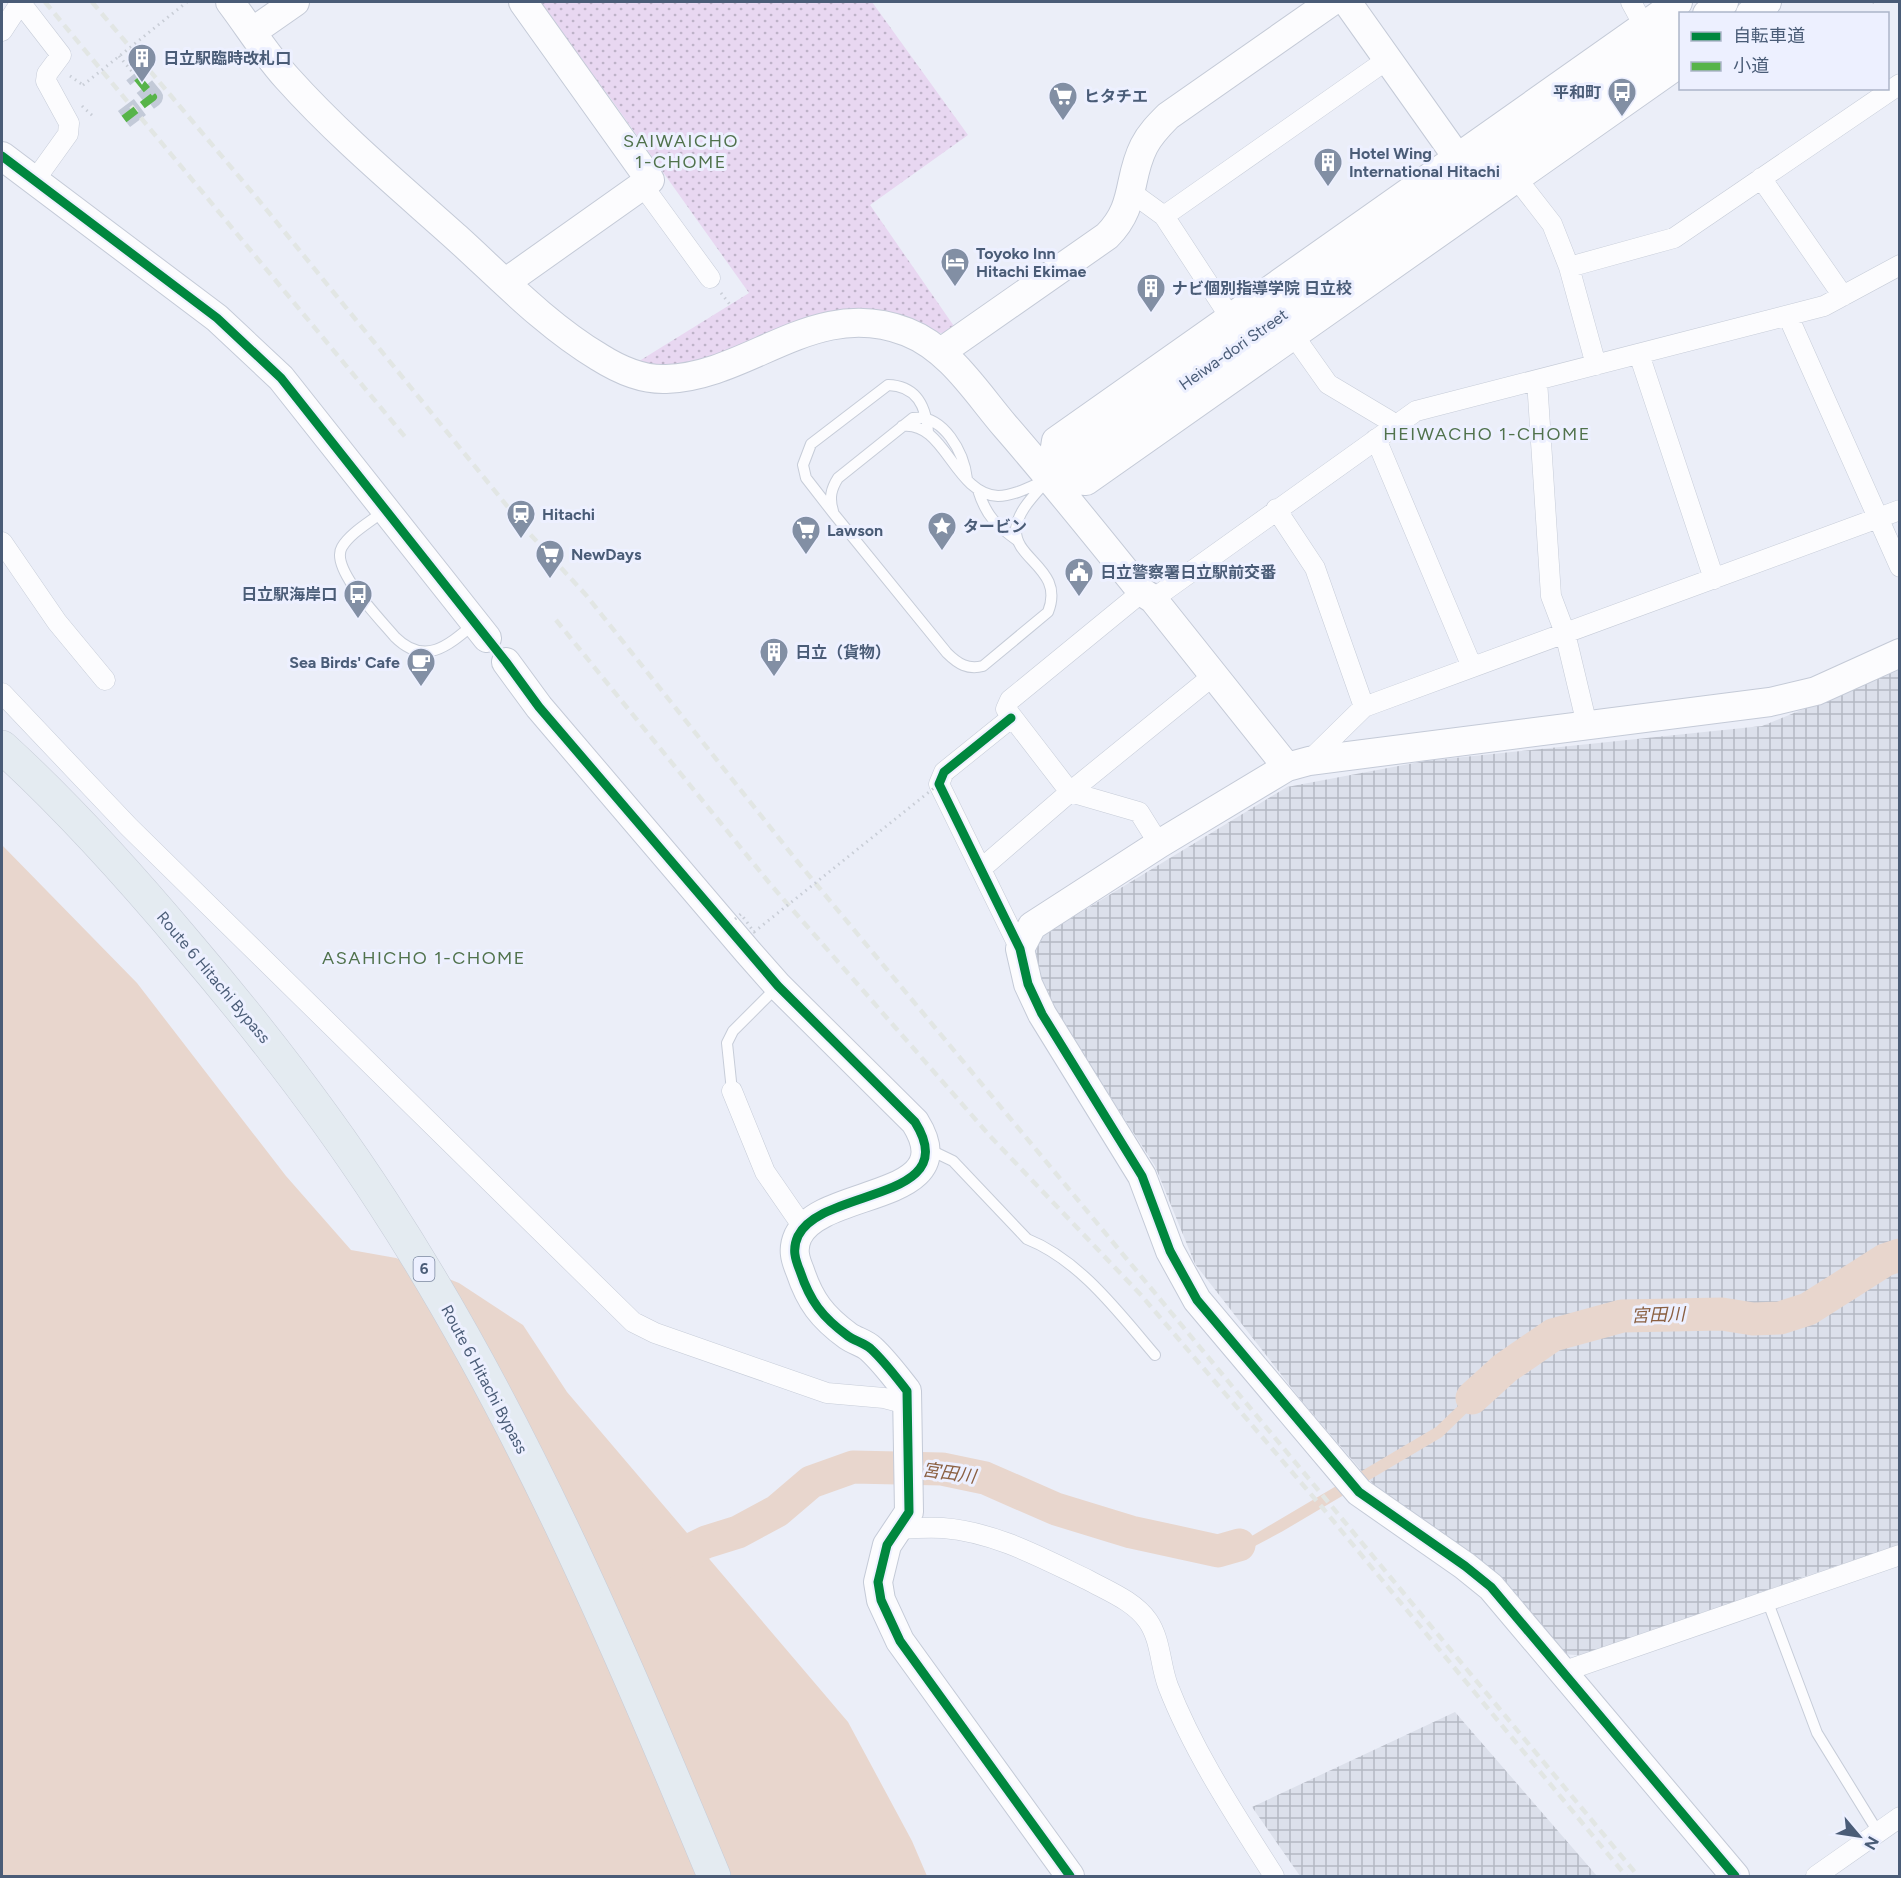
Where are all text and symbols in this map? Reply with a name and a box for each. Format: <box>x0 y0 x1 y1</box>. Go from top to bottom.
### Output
legend <box>1679 12 1889 90</box>
text: 自転車道 <box>1733 25 1805 47</box>
building icon: 日立駅臨時改札口 <box>126 42 158 84</box>
place label: 日立駅臨時改札口 <box>163 49 291 68</box>
text: 小道 <box>1733 55 1769 77</box>
bus stop icon: 平和町 <box>1606 76 1638 118</box>
supermarket icon: ヒタチエ <box>1047 80 1079 122</box>
place label: 平和町 <box>1553 83 1601 102</box>
place label: ヒタチエ <box>1084 87 1148 106</box>
district label: SAIWAICHO 1-CHOME <box>623 130 739 173</box>
place label: Hotel Wing International Hitachi <box>1349 144 1500 181</box>
building icon: Hotel Wing International Hitachi <box>1312 146 1344 188</box>
place label: Toyoko Inn Hitachi Ekimae <box>976 244 1087 281</box>
hotel icon: Toyoko Inn Hitachi Ekimae <box>939 246 971 288</box>
building icon: ナビ個別指導学院 日立校 <box>1135 272 1167 314</box>
place label: ナビ個別指導学院 日立校 <box>1172 279 1352 298</box>
street label: Heiwa-dori Street <box>1175 305 1291 394</box>
district label: HEIWACHO 1-CHOME <box>1383 423 1591 445</box>
station icon: Hitachi <box>505 498 537 540</box>
place label: Hitachi <box>542 505 595 524</box>
place icon: タービン <box>926 510 958 552</box>
supermarket icon: Lawson <box>790 514 822 556</box>
place label: タービン <box>963 517 1027 536</box>
place label: Lawson <box>827 521 883 540</box>
supermarket icon: NewDays <box>534 538 566 580</box>
place label: NewDays <box>571 545 642 564</box>
public building icon: 日立警察署日立駅前交番 <box>1063 556 1095 598</box>
place label: 日立警察署日立駅前交番 <box>1100 563 1276 582</box>
bus stop icon: 日立駅海岸口 <box>342 578 374 620</box>
place label: 日立駅海岸口 <box>241 585 337 604</box>
building icon: 日立（貨物） <box>758 636 790 678</box>
place label: 日立（貨物） <box>795 643 891 662</box>
cafe icon: Sea Birds' Cafe <box>405 646 437 688</box>
place label: Sea Birds' Cafe <box>289 653 400 672</box>
street label: Route 6 Hitachi Bypass <box>153 908 274 1047</box>
district label: ASAHICHO 1-CHOME <box>322 947 526 969</box>
road number: 6 <box>414 1257 434 1281</box>
street label: Route 6 Hitachi Bypass <box>437 1302 532 1457</box>
water label: 宮田川 <box>1631 1303 1687 1327</box>
water label: 宮田川 <box>921 1458 979 1488</box>
north arrow <box>1829 1806 1889 1866</box>
text: N <box>1860 1833 1883 1853</box>

